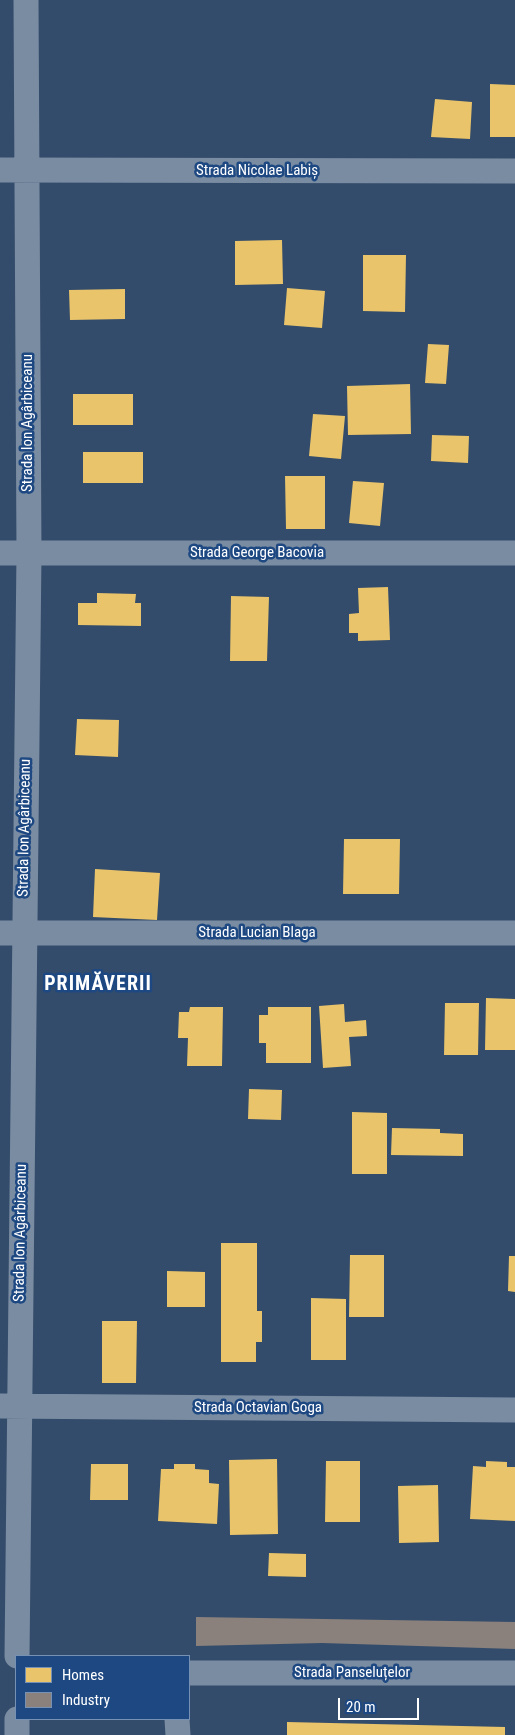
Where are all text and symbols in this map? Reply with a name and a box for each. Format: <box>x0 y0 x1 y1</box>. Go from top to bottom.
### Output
street label: Strada Nicolae Labiș <box>196 162 318 180</box>
street label: Strada Ion Agârbiceanu <box>19 354 37 492</box>
street label: Strada George Bacovia <box>190 544 324 562</box>
street label: Strada Ion Agârbiceanu <box>15 759 35 897</box>
street label: Strada Lucian Blaga <box>198 924 316 942</box>
district label: PRIMĂVERII <box>43 973 153 997</box>
street label: Strada Ion Agârbiceanu <box>11 1164 31 1302</box>
street label: Strada Octavian Goga <box>194 1399 322 1417</box>
legend <box>15 1655 190 1720</box>
street label: Strada Panseluțelor <box>294 1664 410 1682</box>
text: Homes <box>62 1666 104 1684</box>
scale bar <box>340 1688 421 1720</box>
text: Industry <box>62 1691 110 1709</box>
text: 20 m <box>346 1698 376 1716</box>

